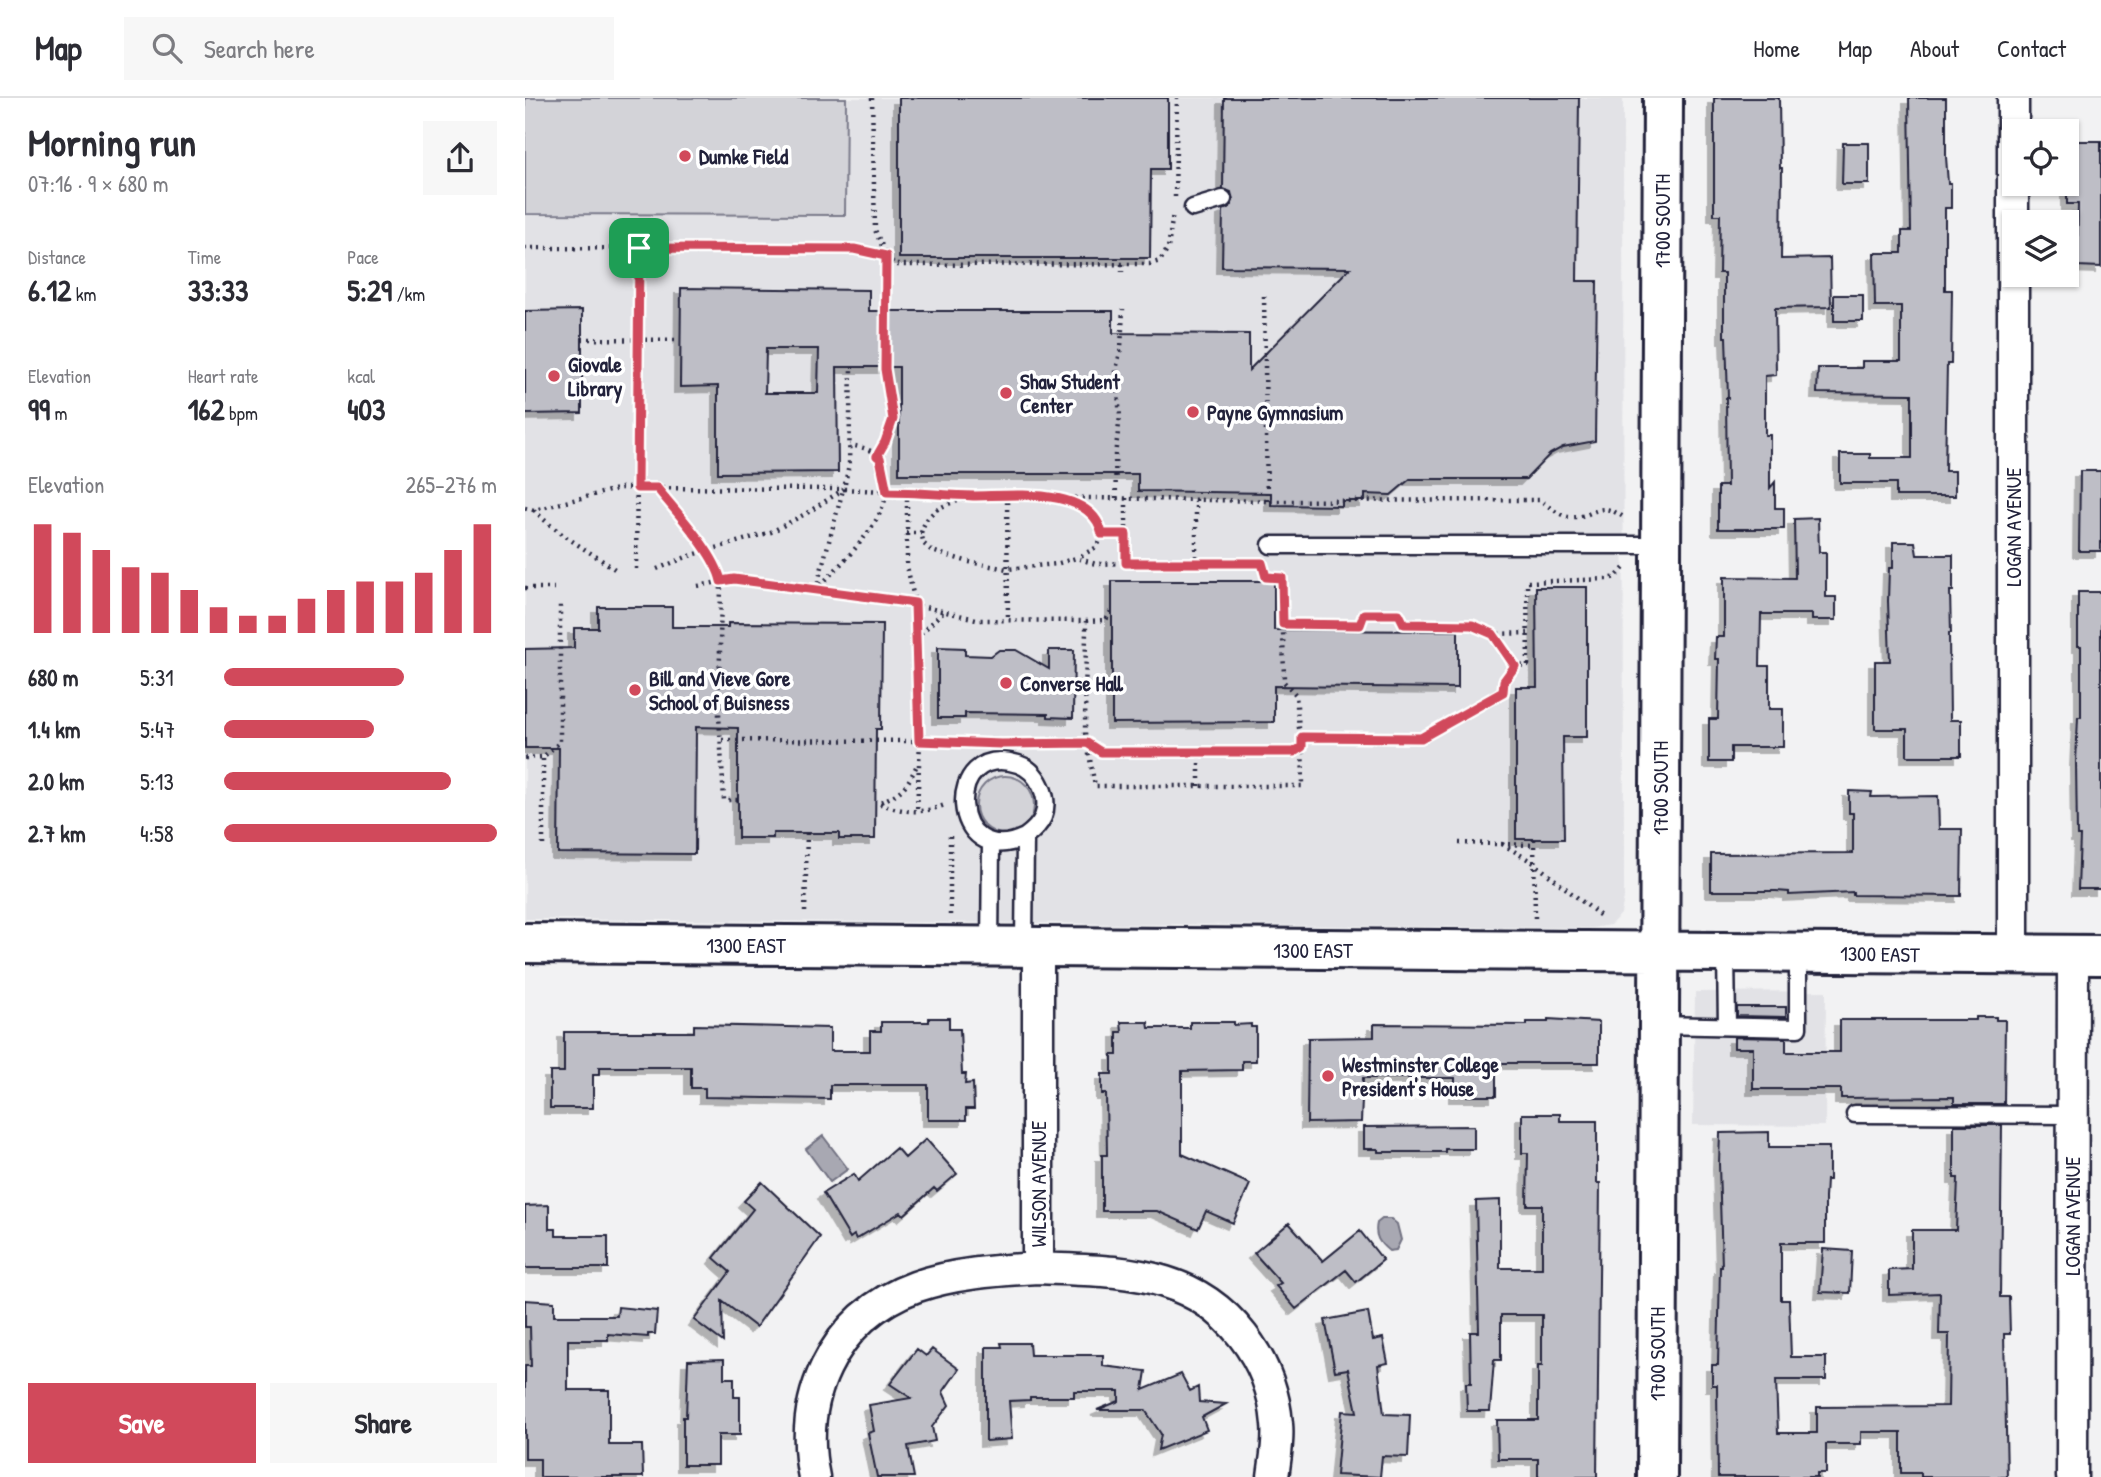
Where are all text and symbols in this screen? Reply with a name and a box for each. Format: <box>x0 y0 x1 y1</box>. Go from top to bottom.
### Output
search box <box>124 17 614 80</box>
text: Map <box>35 26 82 70</box>
icon: search <box>148 29 186 67</box>
text: Search here <box>204 31 315 66</box>
text: Home <box>1753 32 1800 64</box>
text: Map <box>1838 32 1872 64</box>
text: About <box>1910 32 1959 64</box>
text: Contact <box>1997 32 2066 64</box>
text: Morning run <box>28 116 196 168</box>
map controls <box>2002 119 2079 287</box>
button: locate <box>2002 119 2079 196</box>
button: share <box>423 121 497 195</box>
place label: Dumke Field <box>699 142 789 171</box>
marker: Dumke Field <box>677 148 693 164</box>
text: 07:16 · 9 × 680 m <box>28 168 168 199</box>
street label: 1700 SOUTH <box>1648 174 1677 268</box>
button: layers <box>2002 210 2079 287</box>
pin <box>609 218 669 278</box>
icon: arrive <box>620 229 658 267</box>
text: Distance <box>28 244 86 270</box>
text: Time <box>188 244 221 270</box>
text: Pace <box>347 244 379 270</box>
text: 6.12 <box>28 270 71 310</box>
text: 33:33 <box>188 270 248 310</box>
text: 5:29 <box>347 270 392 310</box>
text: km <box>71 281 97 307</box>
text: /km <box>392 281 425 307</box>
place label: Giovale Library <box>568 350 623 404</box>
text: Elevation <box>28 363 91 389</box>
text: Heart rate <box>188 363 259 389</box>
text: kcal <box>347 363 375 389</box>
place label: Shaw Student Center <box>1020 367 1121 420</box>
marker: Giovale Library <box>546 368 562 384</box>
marker: Shaw Student Center <box>998 385 1014 401</box>
text: 99 <box>28 389 50 429</box>
text: 162 <box>188 389 225 429</box>
text: 403 <box>347 389 385 429</box>
place label: Payne Gymnasium <box>1207 398 1343 428</box>
text: m <box>50 400 67 426</box>
text: bpm <box>225 400 258 426</box>
marker: Payne Gymnasium <box>1185 404 1201 420</box>
street label: LOGAN AVENUE <box>1999 467 2028 587</box>
text: Elevation <box>28 469 104 500</box>
text: 265–276 m <box>405 469 497 500</box>
text: 680 m <box>28 662 78 693</box>
text: 5:31 <box>140 662 174 693</box>
place label: Bill and Vieve Gore School of Buisness <box>649 664 791 717</box>
place label: Converse Hall <box>1020 669 1124 698</box>
marker: Converse Hall <box>998 675 1014 691</box>
marker: Bill and Vieve Gore School of Buisness <box>627 682 643 698</box>
text: 1.4 km <box>28 714 80 745</box>
text: 5:47 <box>140 714 175 745</box>
street label: 1700 SOUTH <box>1646 741 1675 835</box>
text: 2.0 km <box>28 766 84 797</box>
text: 5:13 <box>140 766 174 797</box>
text: 2.7 km <box>28 818 86 849</box>
text: 4:58 <box>140 818 174 849</box>
street label: 1300 EAST <box>706 931 787 960</box>
street label: 1300 EAST <box>1273 936 1354 965</box>
street label: 1300 EAST <box>1840 939 1921 969</box>
place label: Westminster College President's House <box>1342 1050 1499 1103</box>
marker: Westminster College President's House <box>1320 1068 1336 1084</box>
street label: WILSON AVENUE <box>1024 1121 1053 1247</box>
street label: LOGAN AVENUE <box>2058 1156 2087 1276</box>
street label: 1700 SOUTH <box>1643 1307 1672 1401</box>
button: Save <box>28 1383 256 1463</box>
button: Share <box>270 1383 497 1463</box>

